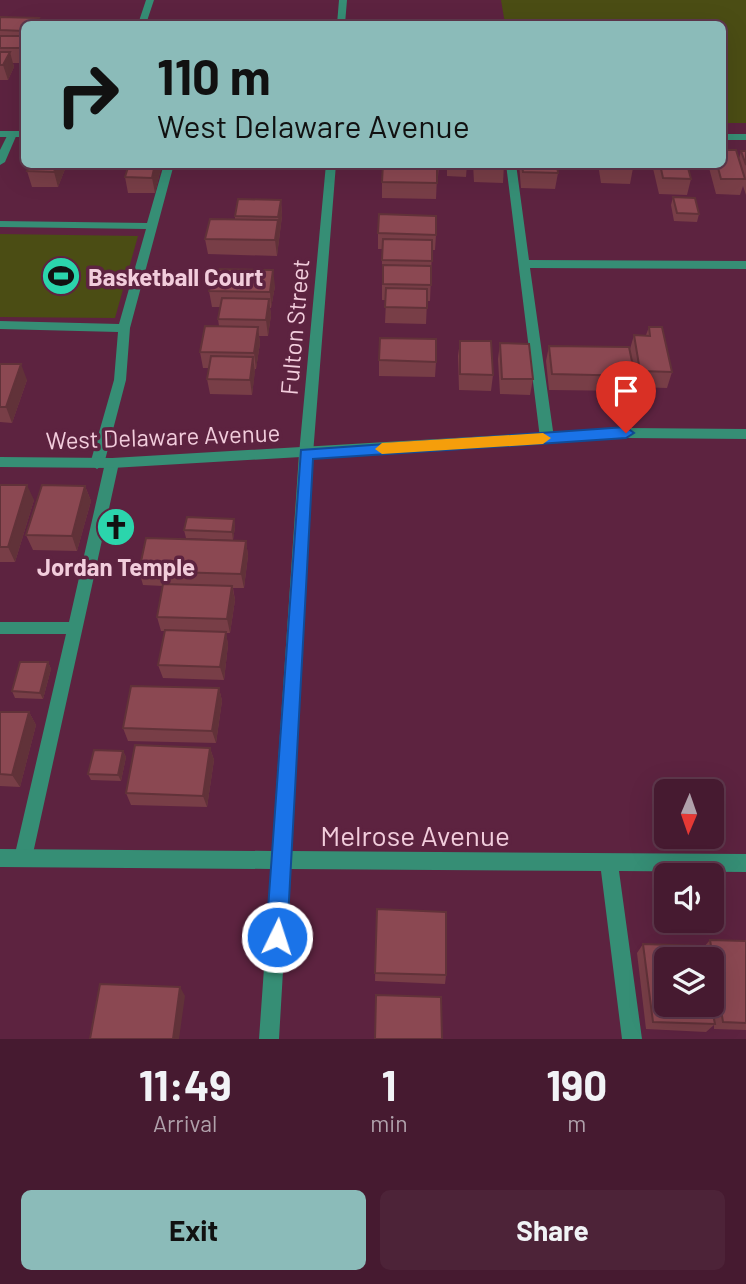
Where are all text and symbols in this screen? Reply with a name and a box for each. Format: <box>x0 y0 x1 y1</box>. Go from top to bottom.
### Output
text: 110 m <box>157 46 271 105</box>
icon: right <box>42 49 133 140</box>
text: West Delaware Avenue <box>157 106 470 144</box>
sports icon: Basketball Court <box>40 255 82 297</box>
street label: Fulton Street <box>274 258 314 396</box>
place label: Basketball Court <box>88 262 263 291</box>
pin <box>596 361 656 433</box>
icon: arrive <box>607 372 645 410</box>
street label: West Delaware Avenue <box>45 417 281 455</box>
church icon: Jordan Temple <box>95 506 137 548</box>
place label: Jordan Temple <box>37 552 195 581</box>
north arrow <box>654 779 724 849</box>
map controls <box>654 779 724 1017</box>
street label: Melrose Avenue <box>320 818 510 852</box>
button: sound <box>654 863 724 933</box>
position arrow <box>240 900 314 974</box>
button: layers <box>654 947 724 1017</box>
text: 11:49 <box>139 1059 232 1109</box>
text: 1 <box>381 1059 396 1109</box>
text: 190 <box>546 1059 607 1109</box>
text: Arrival <box>153 1109 217 1137</box>
text: min <box>370 1109 408 1137</box>
text: m <box>567 1109 586 1137</box>
button: Exit <box>21 1190 366 1270</box>
button: Share <box>380 1190 725 1270</box>

